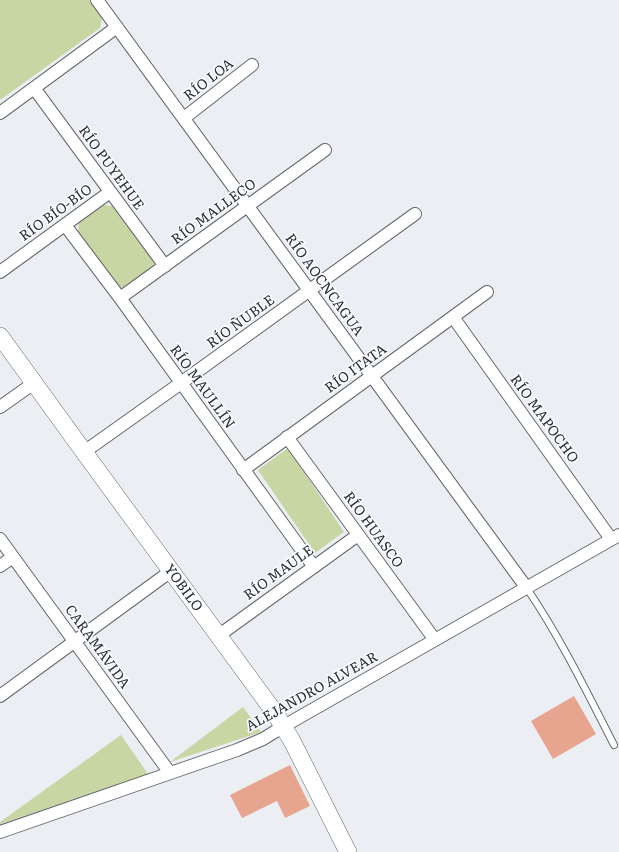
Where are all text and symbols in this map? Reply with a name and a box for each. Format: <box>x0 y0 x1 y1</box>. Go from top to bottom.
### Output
street label: RÍO LOA <box>181 55 237 105</box>
street label: RÍO PUYEHUE <box>75 123 147 213</box>
street label: RÍO MALLECO <box>168 176 260 248</box>
street label: RÍO BÍO-BÍO <box>16 181 96 245</box>
street label: RÍO AOCNCAGUA <box>281 231 367 339</box>
street label: RÍO ÑUBLE <box>204 292 278 352</box>
street label: RÍO ITATA <box>322 341 390 397</box>
street label: RÍO MAULLÍN <box>166 342 238 432</box>
street label: RÍO MAPOCHO <box>506 372 582 466</box>
street label: RÍO HUASCO <box>340 489 406 571</box>
street label: RÍO MAULE <box>241 542 317 604</box>
street label: YOBILO <box>160 561 206 615</box>
street label: CARAMÁVIDA <box>61 602 133 692</box>
street label: ALEJANDRO ALVEAR <box>243 649 381 735</box>

